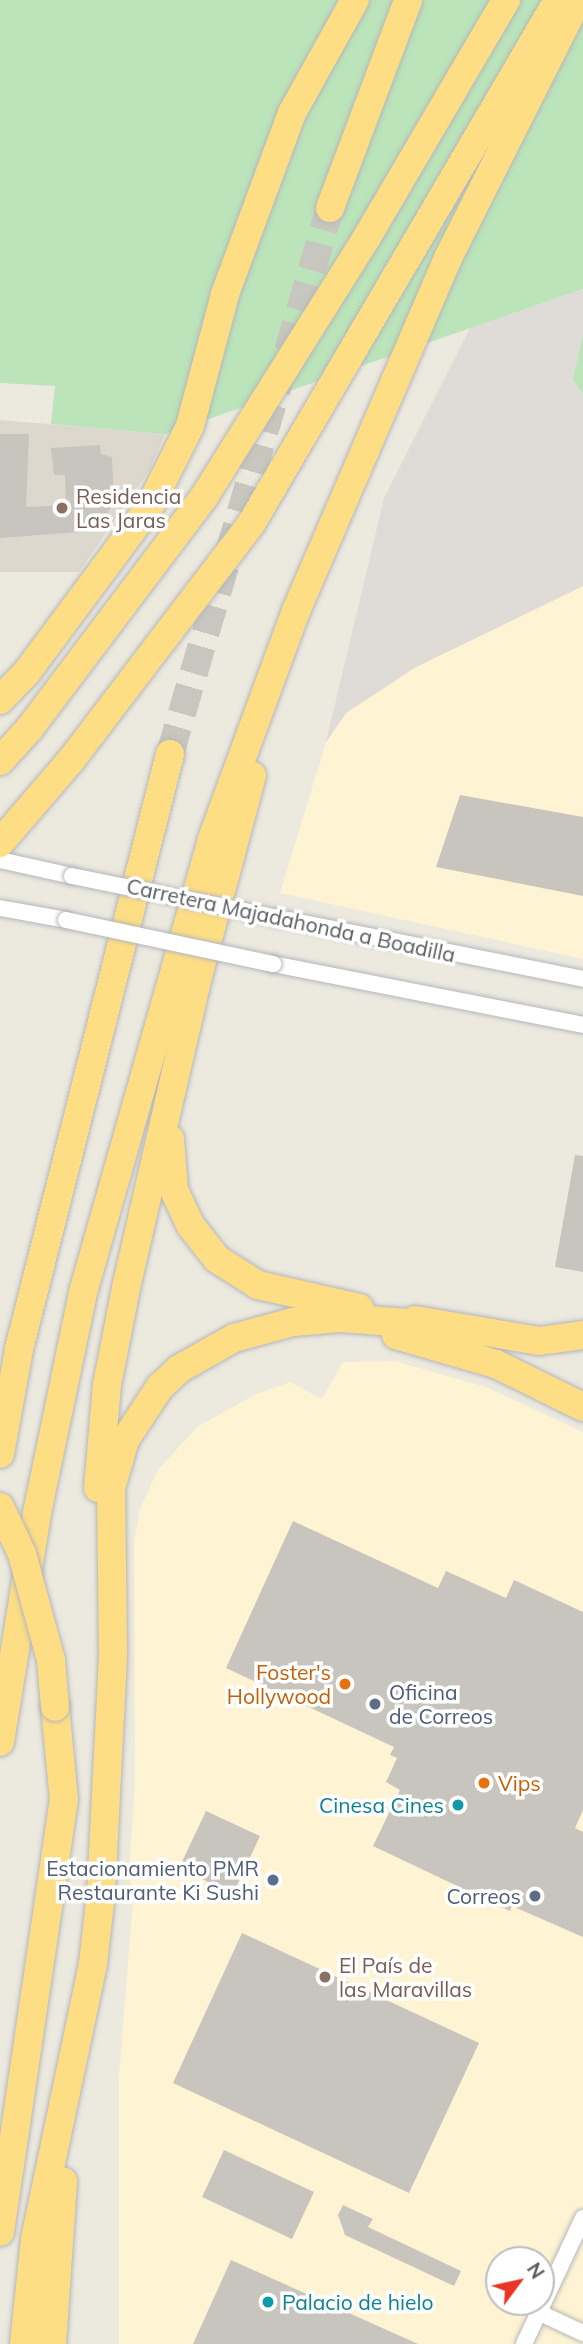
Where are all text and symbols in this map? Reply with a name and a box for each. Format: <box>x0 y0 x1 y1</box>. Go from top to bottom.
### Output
place label: Residencia Las Jaras <box>76 483 181 533</box>
marker: Residencia Las Jaras <box>54 500 70 516</box>
street label: Carretera Majadahonda a Boadilla <box>124 873 458 967</box>
place label: Foster's Hollywood <box>227 1659 331 1709</box>
marker: Foster's Hollywood <box>337 1676 353 1692</box>
place label: Oficina de Correos <box>389 1679 493 1729</box>
marker: Oficina de Correos <box>367 1696 383 1712</box>
place label: Vips <box>498 1770 541 1796</box>
marker: Vips <box>476 1775 492 1791</box>
place label: Cinesa Cines <box>319 1792 444 1818</box>
marker: Cinesa Cines <box>450 1797 466 1813</box>
place label: Estacionamiento PMR Restaurante Ki Sushi <box>46 1855 259 1905</box>
marker: Estacionamiento PMR Restaurante Ki Sushi <box>265 1872 281 1888</box>
place label: Correos <box>446 1883 521 1909</box>
marker: Correos <box>527 1888 543 1904</box>
place label: El País de las Maravillas <box>339 1952 472 2002</box>
marker: El País de las Maravillas <box>317 1969 333 1985</box>
north arrow <box>485 2246 555 2316</box>
text: N <box>522 2258 550 2283</box>
place label: Palacio de hielo <box>282 2289 433 2315</box>
marker: Palacio de hielo <box>260 2294 276 2310</box>

